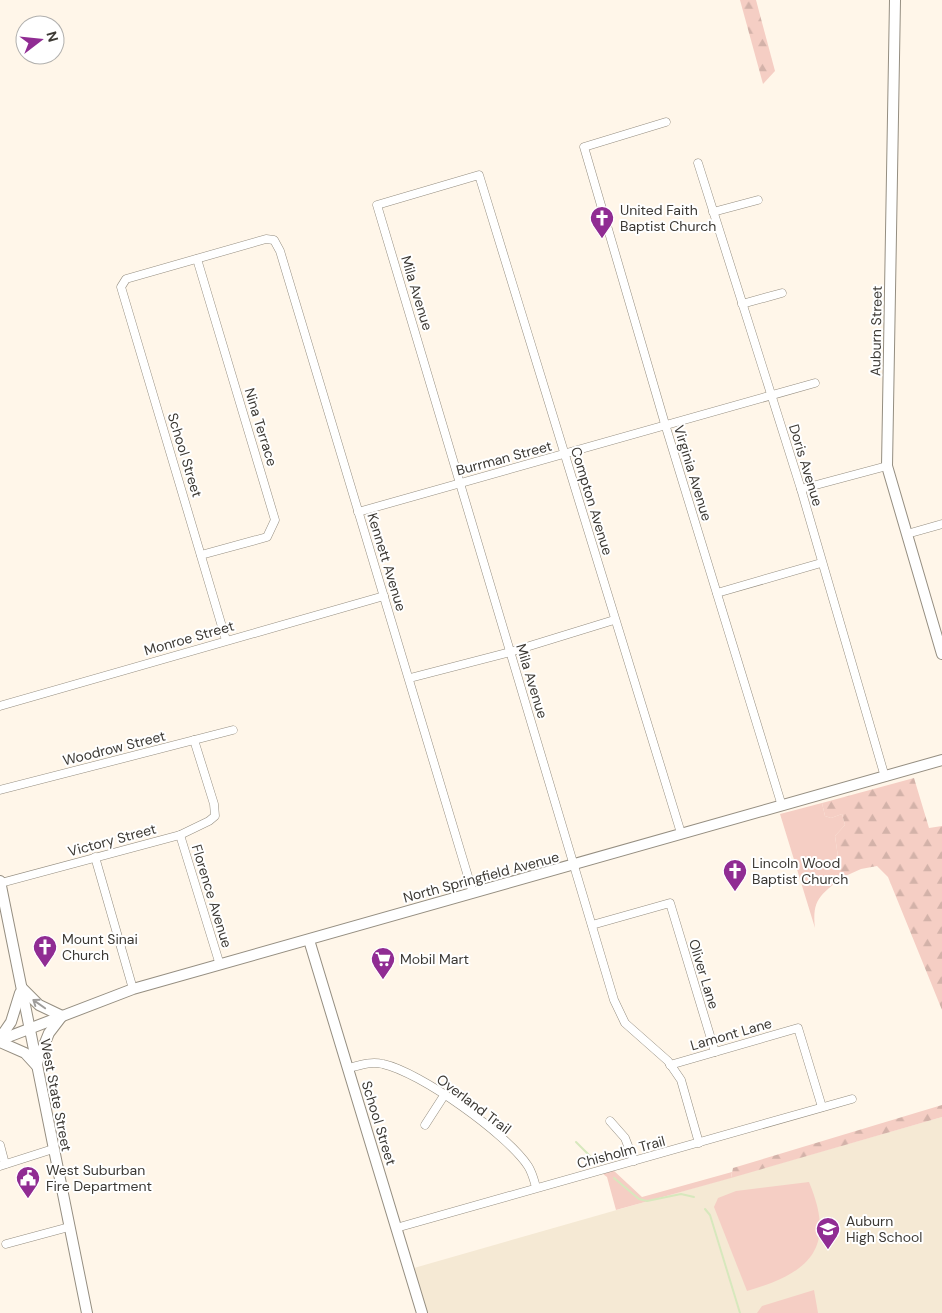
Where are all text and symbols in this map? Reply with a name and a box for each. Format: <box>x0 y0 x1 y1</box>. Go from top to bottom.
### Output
north arrow <box>15 15 65 65</box>
text: N <box>42 29 63 44</box>
place label: United Faith Baptist Church <box>620 201 716 235</box>
church icon: United Faith Baptist Church <box>589 205 615 239</box>
street label: Mila Avenue <box>397 253 437 333</box>
street label: Auburn Street <box>866 286 886 376</box>
street label: Nina Terrace <box>241 386 281 468</box>
street label: School Street <box>164 411 206 499</box>
street label: Doris Avenue <box>785 422 827 508</box>
street label: Virginia Avenue <box>670 423 716 523</box>
street label: Burrman Street <box>454 437 554 479</box>
street label: Compton Avenue <box>567 445 617 557</box>
street label: Kennett Avenue <box>364 511 410 613</box>
street label: Monroe Street <box>142 617 236 659</box>
street label: Mila Avenue <box>512 641 552 721</box>
street label: Woodrow Street <box>61 727 167 769</box>
street label: Victory Street <box>66 820 158 860</box>
street label: Florence Avenue <box>188 842 236 950</box>
street label: North Springfield Avenue <box>401 847 561 906</box>
place label: Lincoln Wood Baptist Church <box>752 854 848 888</box>
church icon: Lincoln Wood Baptist Church <box>722 858 748 892</box>
place label: Mount Sinai Church <box>62 930 138 964</box>
church icon: Mount Sinai Church <box>32 934 58 968</box>
street label: Oliver Lane <box>685 937 723 1011</box>
supermarket icon: Mobil Mart <box>370 946 396 980</box>
place label: Mobil Mart <box>400 950 469 968</box>
one-way arrow <box>33 999 47 1009</box>
street label: Lamont Lane <box>688 1014 774 1054</box>
street label: West State Street <box>36 1037 76 1153</box>
street label: Overland Trail <box>433 1070 515 1138</box>
street label: School Street <box>358 1079 400 1167</box>
street label: Chisholm Trail <box>575 1132 667 1172</box>
place label: West Suburban Fire Department <box>46 1161 152 1195</box>
public building icon: West Suburban Fire Department <box>15 1165 41 1199</box>
place label: Auburn High School <box>846 1212 922 1246</box>
school or university icon: Auburn High School <box>815 1216 841 1250</box>

